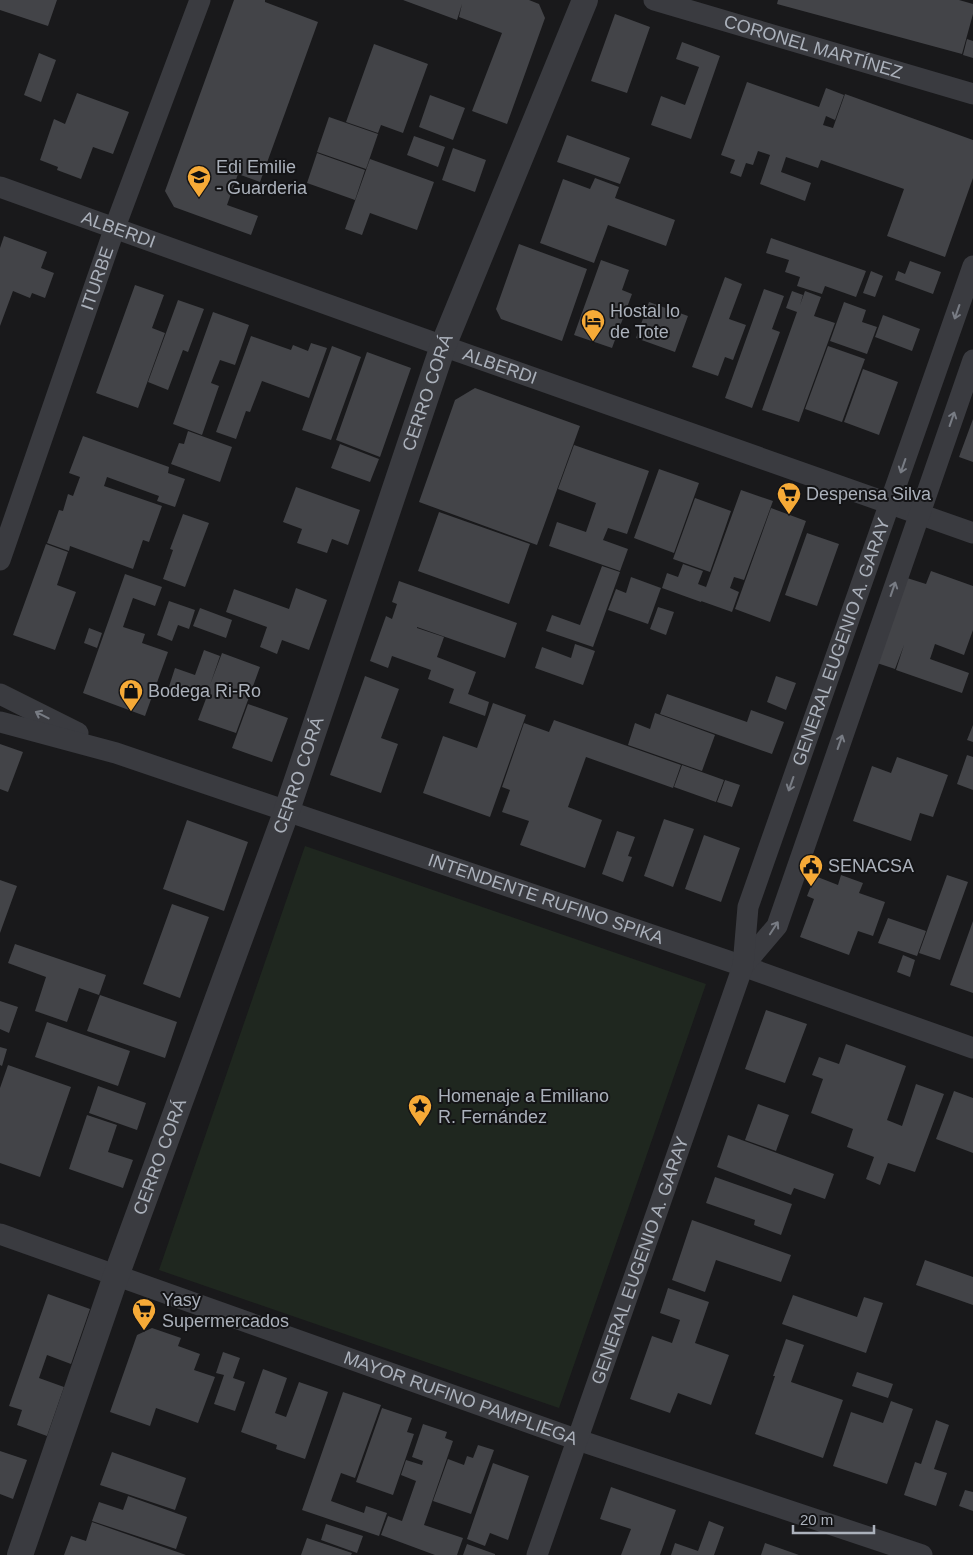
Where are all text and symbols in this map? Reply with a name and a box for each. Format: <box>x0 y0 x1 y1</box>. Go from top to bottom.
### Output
street label: CORONEL MARTÍNEZ <box>722 11 905 83</box>
place label: Edi Emilie - Guarderia <box>216 157 308 198</box>
school or university icon: Edi Emilie - Guarderia <box>186 164 212 198</box>
street label: ALBERDI <box>79 207 158 252</box>
street label: ITURBE <box>77 244 118 313</box>
place label: Hostal lo de Tote <box>610 301 680 342</box>
one-way arrow <box>952 304 961 319</box>
hotel icon: Hostal lo de Tote <box>580 308 606 342</box>
street label: CERRO CORÁ <box>398 331 457 453</box>
street label: ALBERDI <box>460 344 540 388</box>
one-way arrow <box>948 411 958 427</box>
one-way arrow <box>898 457 907 473</box>
supermarket icon: Despensa Silva <box>776 481 802 515</box>
place label: Despensa Silva <box>806 484 932 504</box>
street label: GENERAL EUGENIO A. GARAY <box>788 515 894 769</box>
one-way arrow <box>889 581 898 597</box>
shop icon: Bodega Ri-Ro <box>118 678 144 712</box>
place label: Bodega Ri-Ro <box>148 681 261 701</box>
one-way arrow <box>35 710 50 719</box>
street label: CERRO CORÁ <box>269 714 328 836</box>
one-way arrow <box>836 735 845 750</box>
one-way arrow <box>786 776 795 791</box>
street label: INTENDENTE RUFINO SPIKA <box>426 850 666 948</box>
public building icon: SENACSA <box>798 853 824 887</box>
place label: SENACSA <box>828 856 914 876</box>
one-way arrow <box>768 921 779 935</box>
place label: Homenaje a Emiliano R. Fernández <box>438 1086 609 1127</box>
place icon: Homenaje a Emiliano R. Fernández <box>407 1093 433 1127</box>
street label: CERRO CORÁ <box>129 1096 190 1218</box>
street label: GENERAL EUGENIO A. GARAY <box>587 1134 693 1387</box>
place label: Yasy Supermercados <box>162 1290 289 1331</box>
supermarket icon: Yasy Supermercados <box>131 1297 157 1331</box>
street label: MAYOR RUFINO PAMPLIEGA <box>341 1347 580 1449</box>
scale bar <box>793 1502 874 1534</box>
text: 20 m <box>800 1511 833 1528</box>

